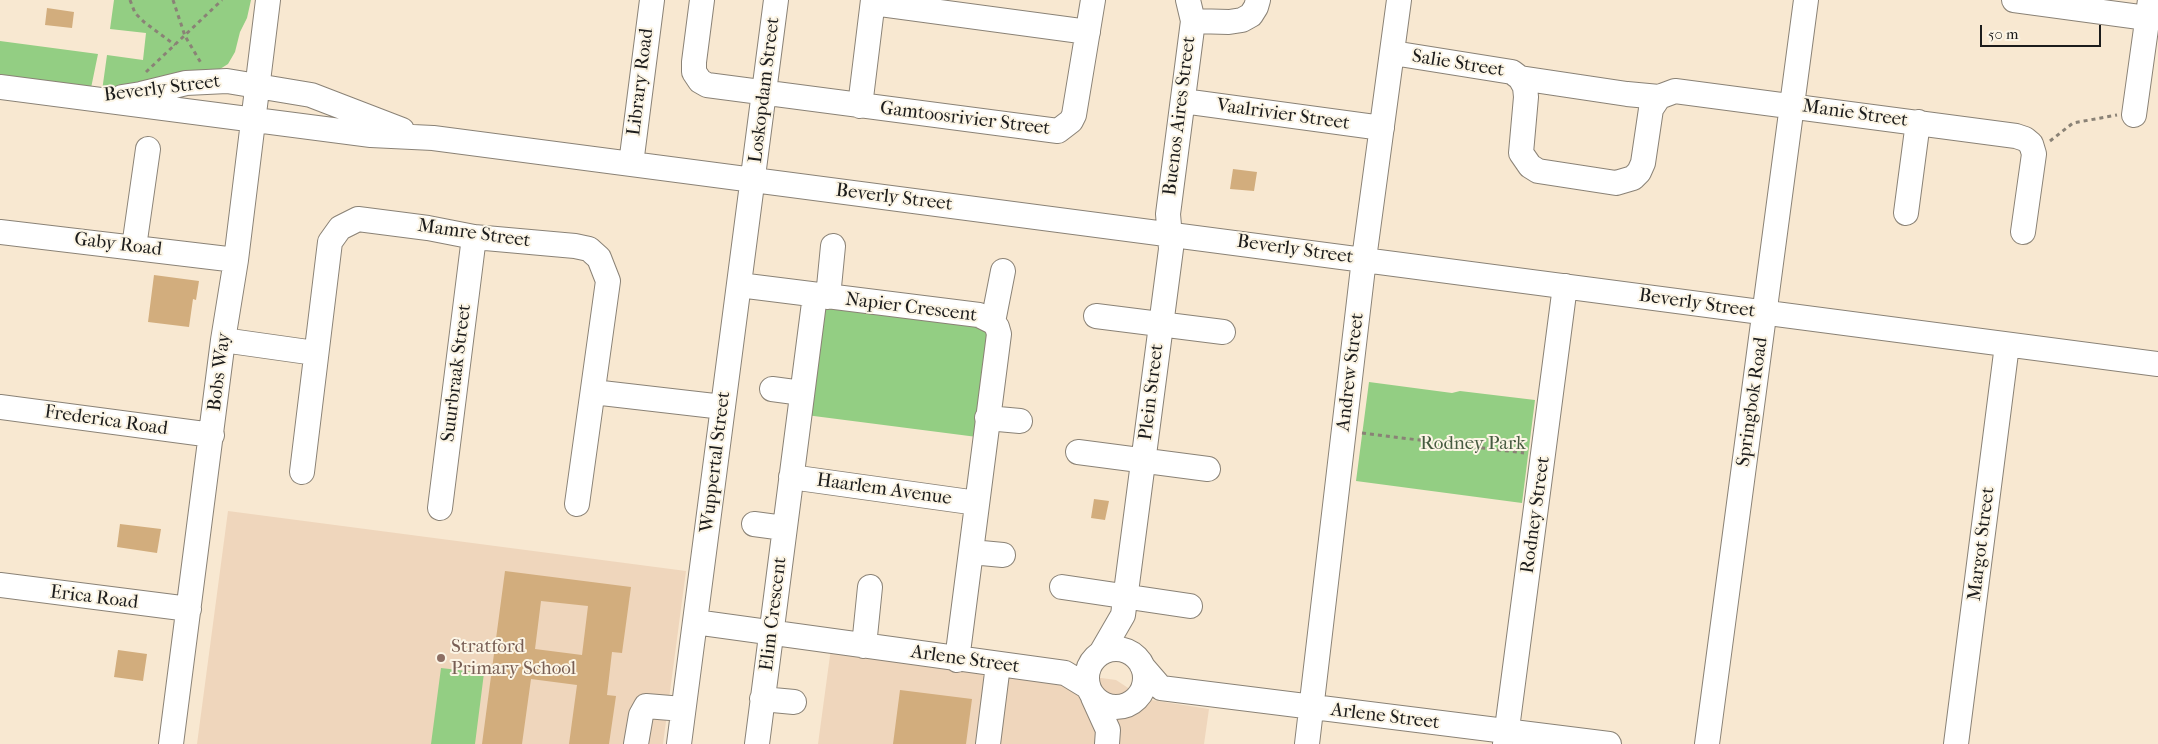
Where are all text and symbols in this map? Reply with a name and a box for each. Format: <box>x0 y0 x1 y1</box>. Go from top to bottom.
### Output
scale bar <box>1983 15 2104 47</box>
street label: Loskopdam Street <box>745 16 785 164</box>
text: 50 m <box>1988 25 2018 43</box>
street label: Library Road <box>623 27 659 137</box>
street label: Buenos Aires Street <box>1159 35 1201 197</box>
street label: Salie Street <box>1410 45 1506 83</box>
street label: Beverly Street <box>102 71 222 107</box>
street label: Vaalrivier Street <box>1215 94 1351 136</box>
street label: Manie Street <box>1801 95 1909 133</box>
street label: Gamtoosrivier Street <box>879 97 1051 141</box>
street label: Beverly Street <box>834 180 954 216</box>
street label: Mamre Street <box>416 215 532 253</box>
street label: Gaby Road <box>73 228 163 262</box>
street label: Beverly Street <box>1235 231 1355 269</box>
street label: Beverly Street <box>1637 285 1757 323</box>
street label: Napier Crescent <box>844 289 978 327</box>
street label: Suurbraak Street <box>437 303 477 443</box>
street label: Andrew Street <box>1332 311 1370 433</box>
street label: Bobs Way <box>204 331 236 413</box>
street label: Springbok Road <box>1733 336 1773 468</box>
street label: Plein Street <box>1135 343 1169 441</box>
street label: Wuppertal Street <box>696 390 736 534</box>
street label: Frederica Road <box>43 401 169 441</box>
park label: Rodney Park <box>1420 433 1526 455</box>
street label: Rodney Street <box>1517 455 1555 575</box>
street label: Haarlem Avenue <box>815 469 953 511</box>
street label: Margot Street <box>1964 486 2000 602</box>
street label: Elim Crescent <box>756 556 792 672</box>
street label: Erica Road <box>49 581 139 615</box>
place label: Stratford Primary School <box>451 636 576 680</box>
street label: Arlene Street <box>909 641 1021 679</box>
marker: Stratford Primary School <box>435 652 447 664</box>
street label: Arlene Street <box>1329 699 1441 735</box>

